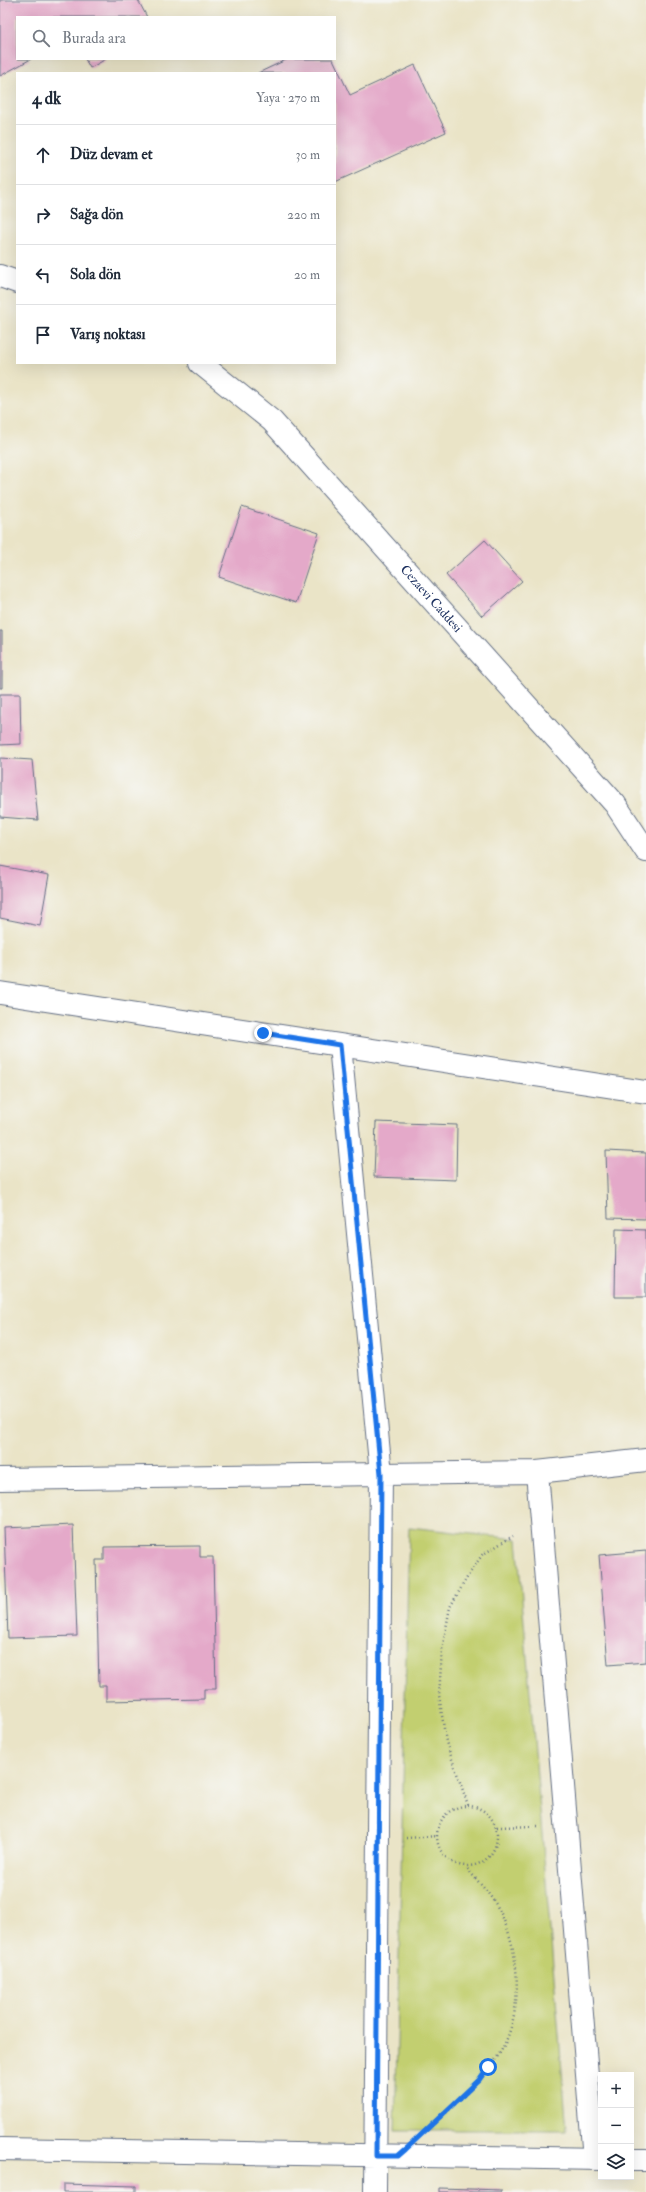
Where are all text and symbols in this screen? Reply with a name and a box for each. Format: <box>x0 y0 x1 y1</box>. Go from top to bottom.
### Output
search box <box>16 16 336 60</box>
icon: search <box>30 27 52 49</box>
text: Burada ara <box>62 29 126 48</box>
text: 4 dk <box>32 88 61 109</box>
text: Yaya · 270 m <box>256 90 320 106</box>
icon: ahead <box>32 144 54 166</box>
text: Düz devam et <box>70 145 153 164</box>
text: 30 m <box>296 147 320 163</box>
icon: right <box>32 204 54 226</box>
text: Sağa dön <box>70 205 124 224</box>
text: 220 m <box>287 207 320 223</box>
icon: left <box>32 264 54 286</box>
text: Sola dön <box>70 265 121 284</box>
text: 20 m <box>294 267 320 283</box>
icon: arrive <box>32 324 54 346</box>
text: Varış noktası <box>70 325 145 344</box>
street label: Cezaevi Caddesi <box>397 562 466 636</box>
route end <box>254 1024 272 1042</box>
route start <box>479 2058 497 2076</box>
map controls <box>598 2072 634 2180</box>
button: + <box>598 2072 634 2108</box>
button: − <box>598 2108 634 2144</box>
button: layers <box>598 2144 634 2180</box>

